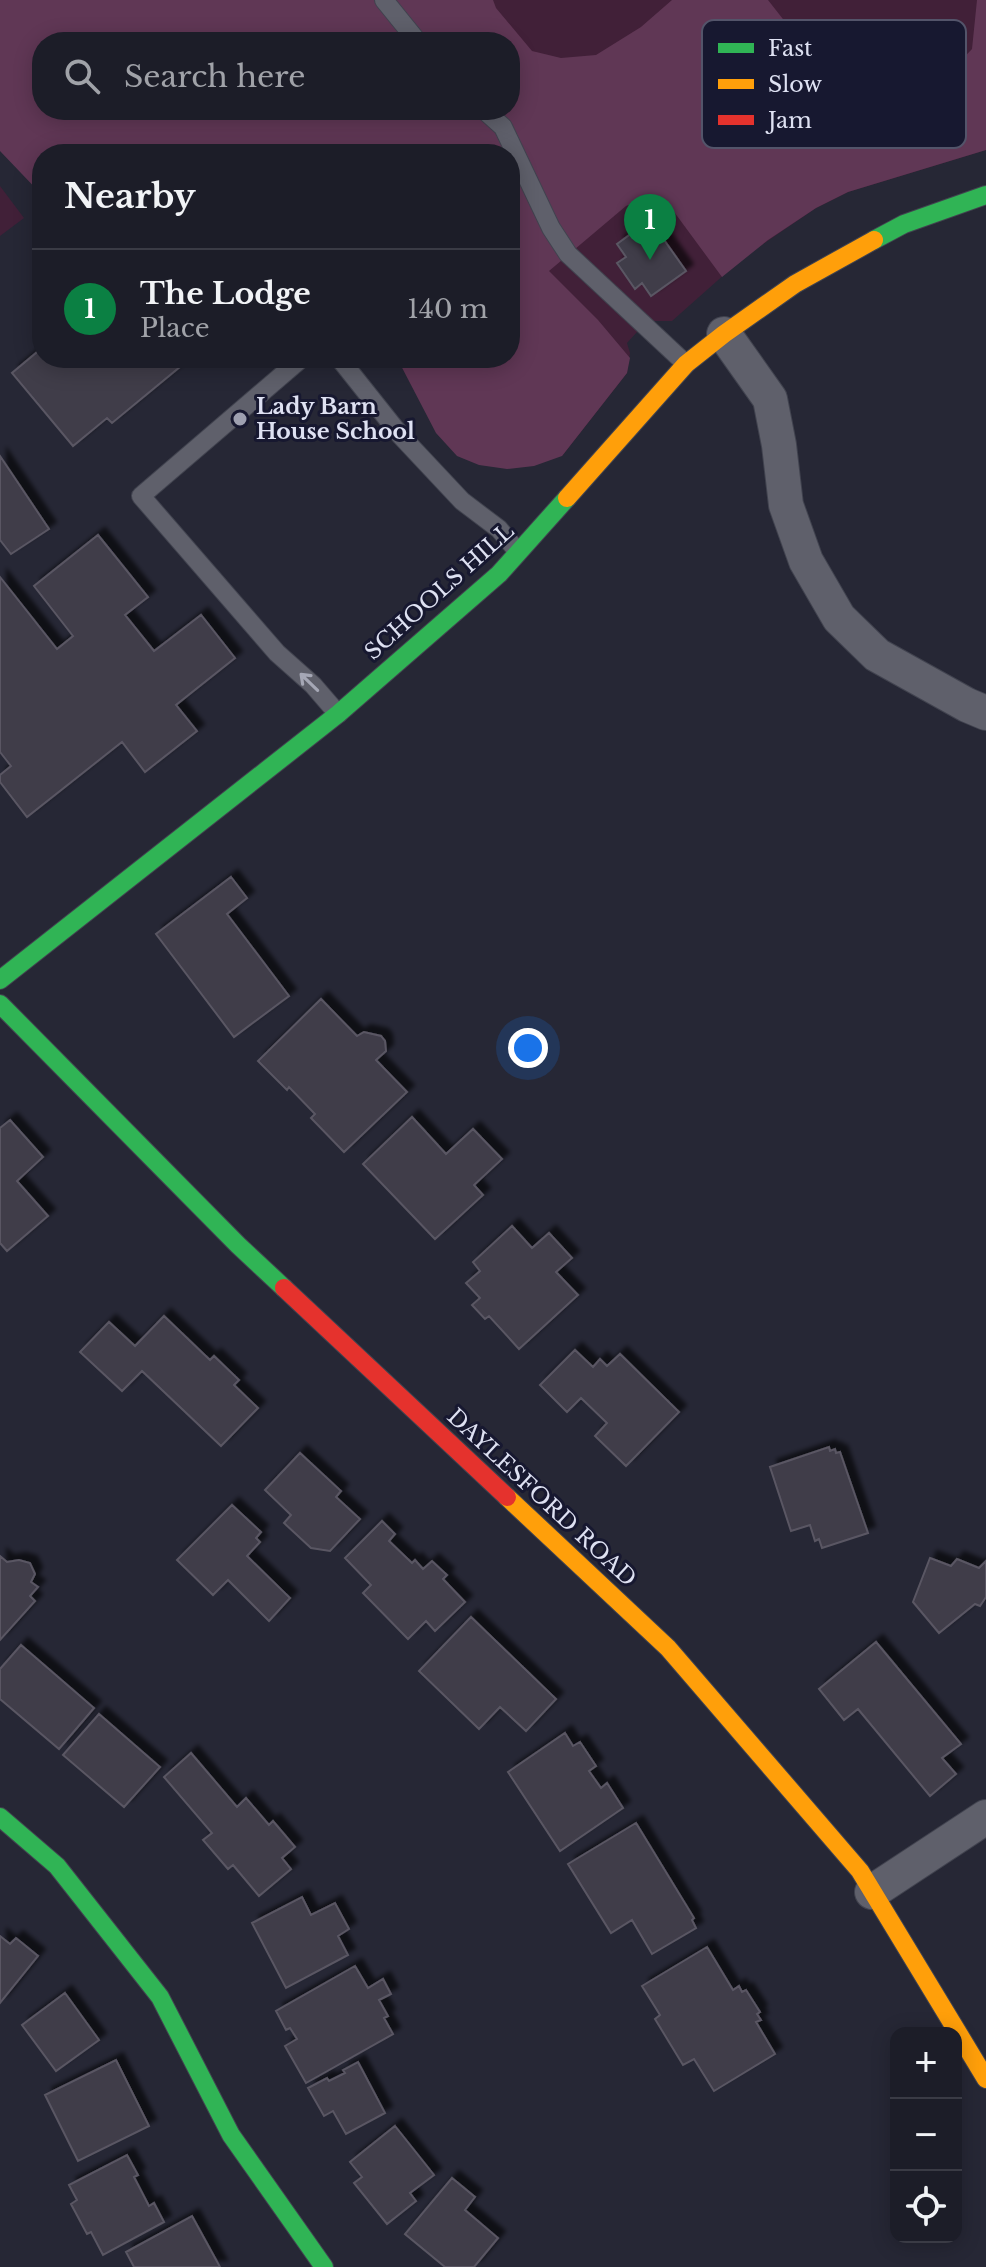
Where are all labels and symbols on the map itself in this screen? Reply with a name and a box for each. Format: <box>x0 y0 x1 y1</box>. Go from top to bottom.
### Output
legend <box>702 20 966 148</box>
text: Fast <box>768 35 813 62</box>
text: Slow <box>768 71 822 98</box>
text: Jam <box>765 107 812 134</box>
pin: 1 <box>624 194 676 260</box>
place label: Lady Barn House School <box>256 393 415 445</box>
marker: Lady Barn House School <box>231 410 249 428</box>
street label: SCHOOLS HILL <box>359 517 519 665</box>
one-way arrow <box>300 673 319 692</box>
your location <box>508 1028 548 1068</box>
street label: DAYLESFORD ROAD <box>442 1403 642 1592</box>

